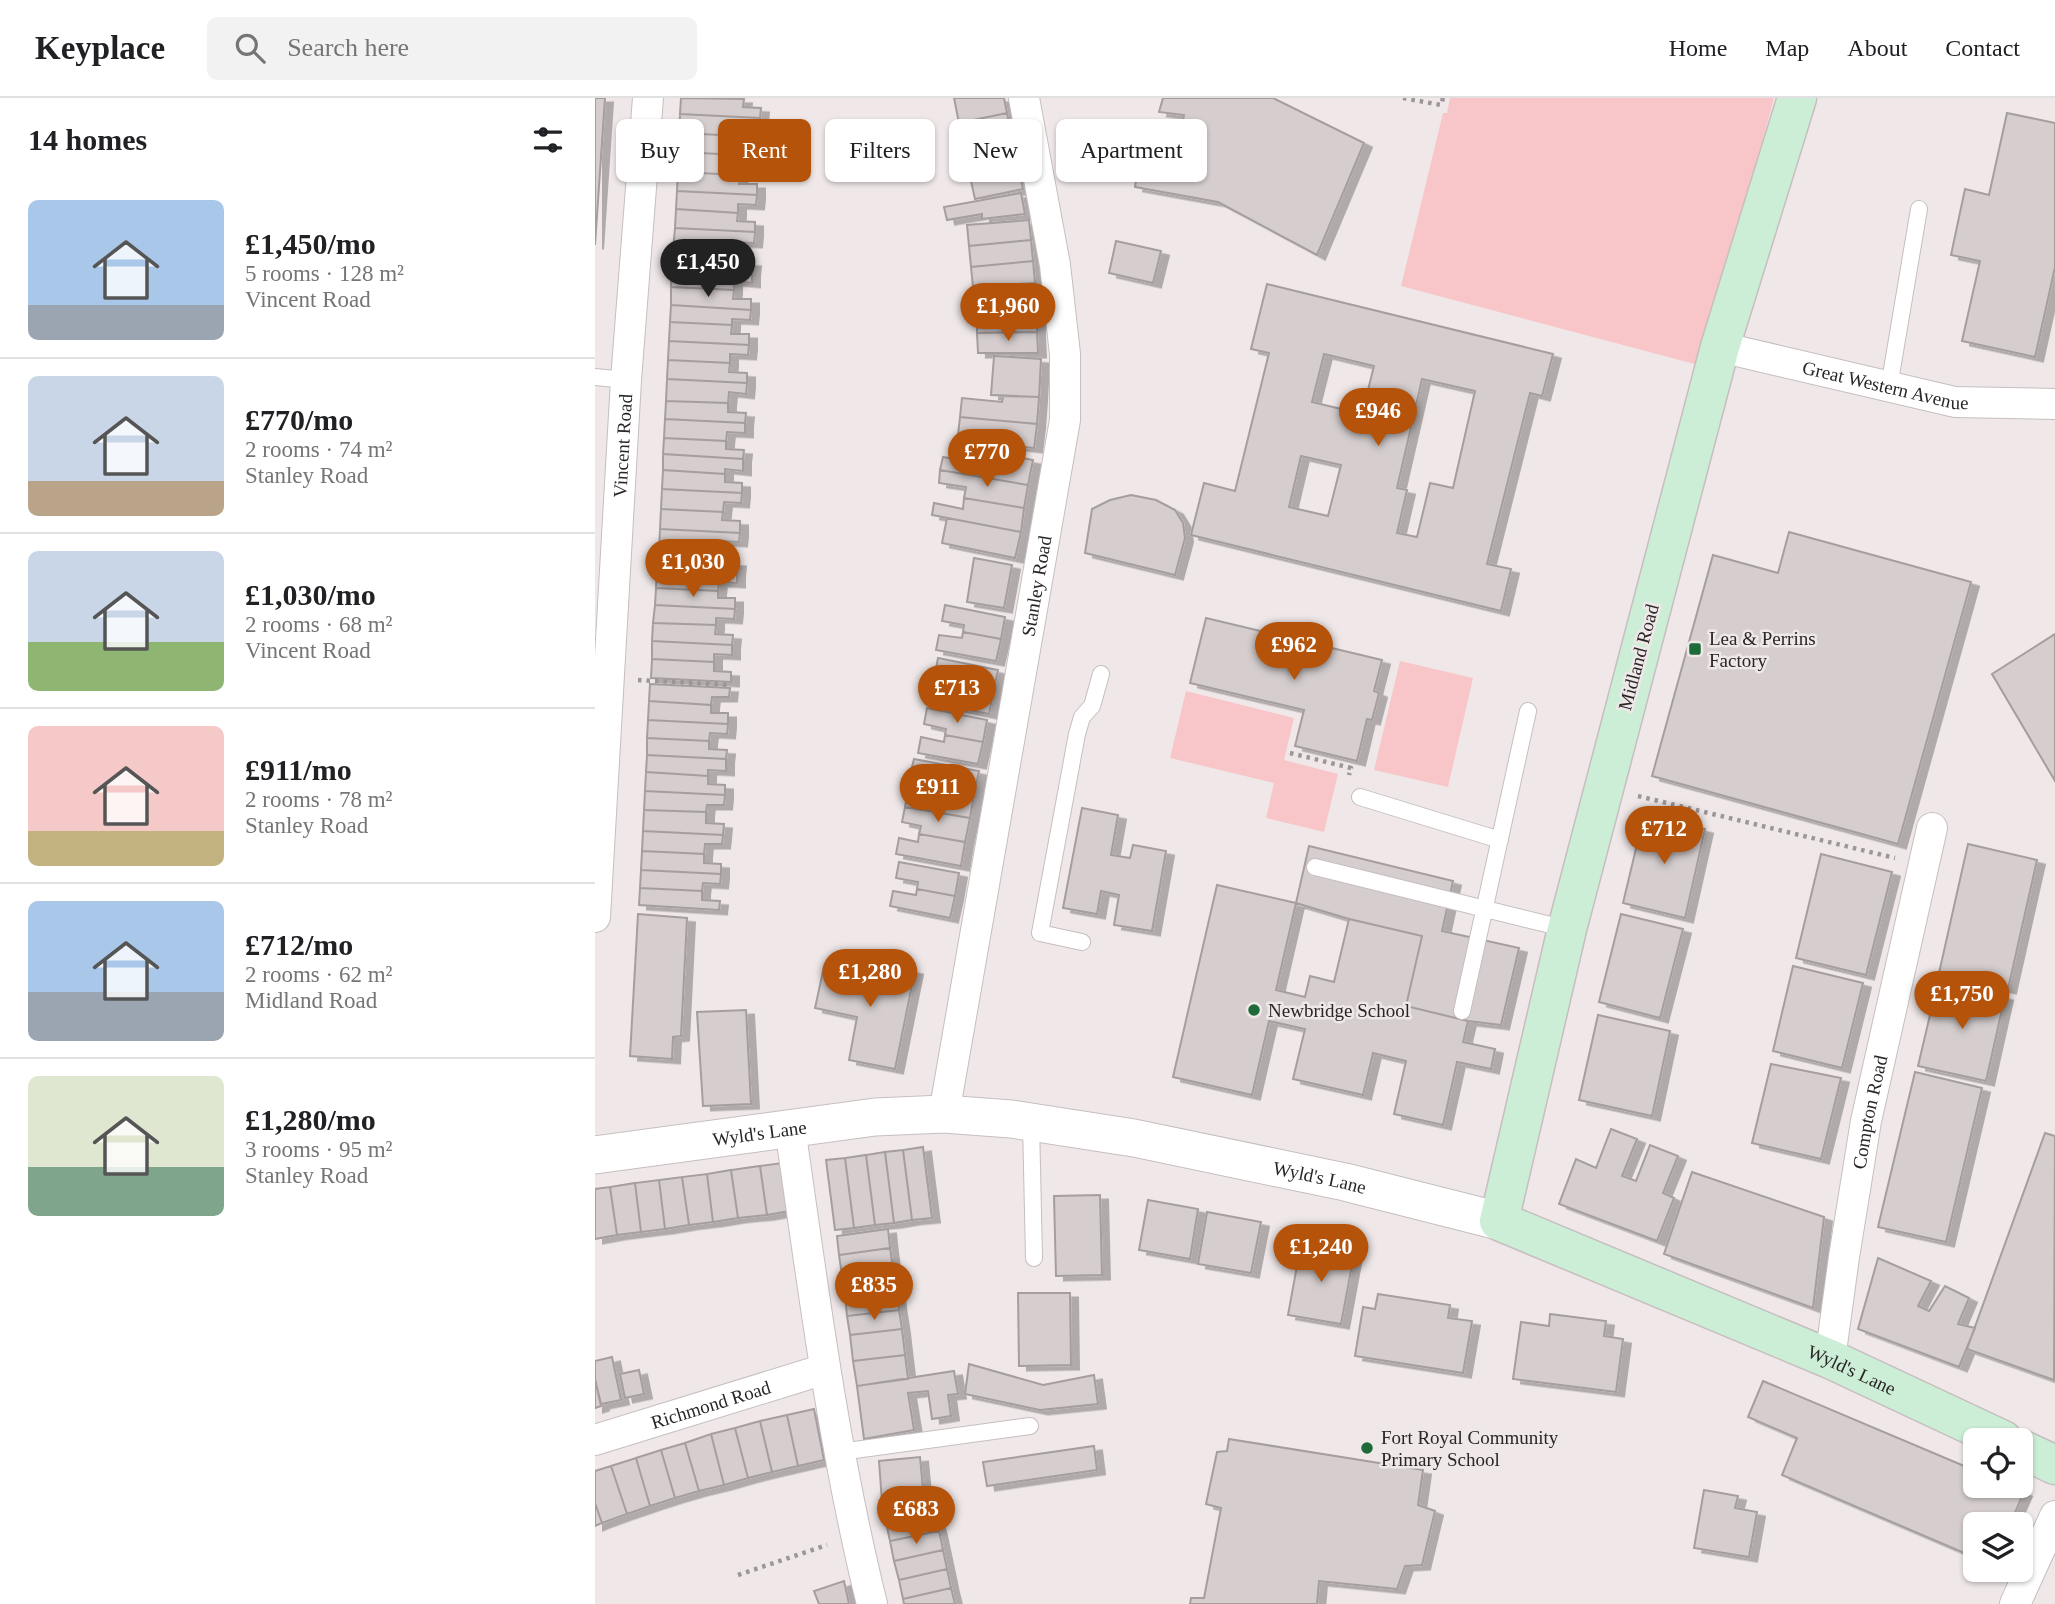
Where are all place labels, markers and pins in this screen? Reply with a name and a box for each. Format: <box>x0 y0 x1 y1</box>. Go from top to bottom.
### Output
pin: £1,450 <box>651 240 765 299</box>
pin: £1,960 <box>951 284 1065 343</box>
pin: £946 <box>1337 388 1419 448</box>
pin: £770 <box>946 430 1028 489</box>
pin: £1,030 <box>636 540 750 599</box>
pin: £962 <box>1253 622 1335 682</box>
place label: Lea & Perrins Factory <box>1709 628 1816 671</box>
marker: Lea & Perrins Factory <box>1687 641 1703 657</box>
pin: £713 <box>916 666 998 725</box>
pin: £911 <box>897 764 979 824</box>
pin: £712 <box>1623 806 1705 866</box>
pin: £1,280 <box>813 950 927 1009</box>
pin: £1,750 <box>1905 972 2019 1031</box>
place label: Newbridge School <box>1268 1000 1410 1021</box>
marker: Newbridge School <box>1246 1002 1262 1018</box>
pin: £1,240 <box>1264 1224 1378 1284</box>
pin: £835 <box>833 1262 915 1322</box>
place label: Fort Royal Community Primary School <box>1381 1427 1559 1470</box>
marker: Fort Royal Community Primary School <box>1359 1440 1375 1456</box>
pin: £683 <box>875 1486 957 1546</box>

